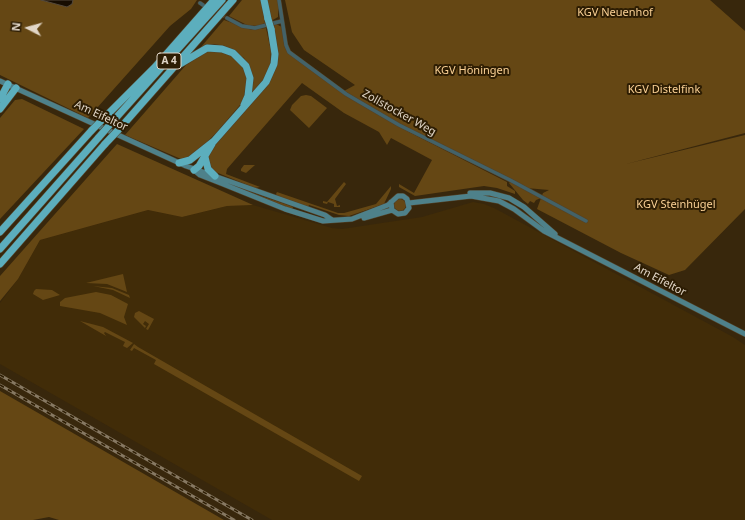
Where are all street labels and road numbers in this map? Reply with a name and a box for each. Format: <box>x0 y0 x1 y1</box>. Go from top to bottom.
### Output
road number: A 4 <box>157 53 181 69</box>
street label: Zollstocker Weg <box>360 87 438 139</box>
street label: Am Eifeltor <box>72 98 130 134</box>
street label: Am Eifeltor <box>632 261 688 299</box>

